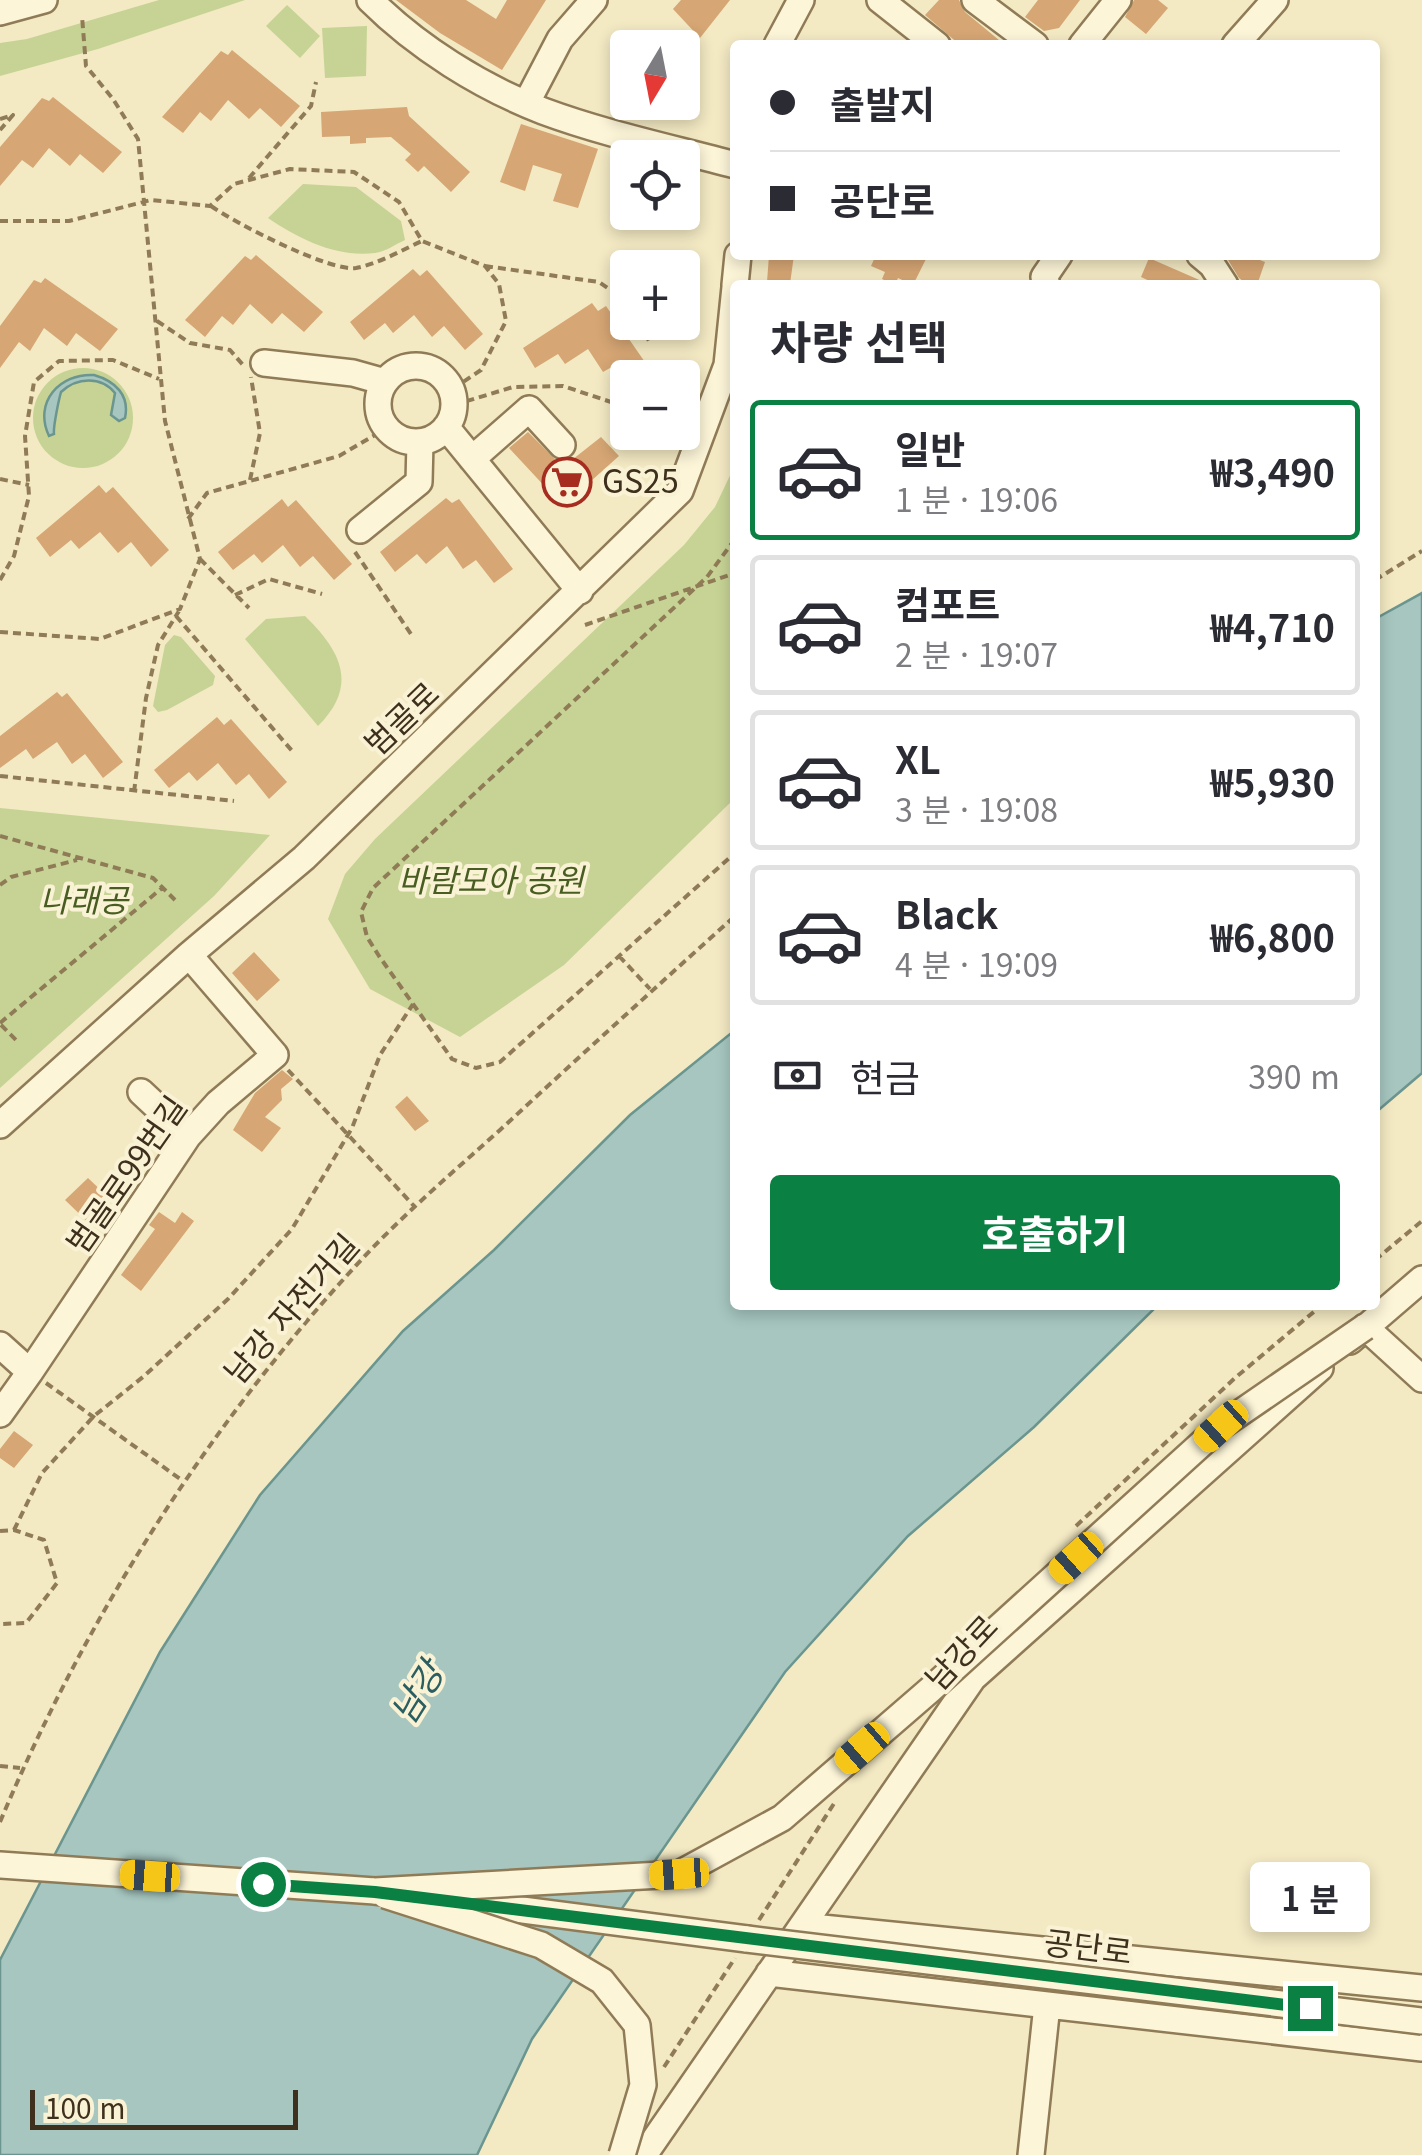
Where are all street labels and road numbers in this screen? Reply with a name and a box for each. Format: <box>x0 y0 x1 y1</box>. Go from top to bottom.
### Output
street label: 범골로 <box>352 670 448 764</box>
street label: 범골로99번길 <box>53 1085 196 1261</box>
street label: 남강 자전거길 <box>211 1222 368 1392</box>
street label: 남강로 <box>913 1603 1007 1699</box>
street label: 공단로 <box>1042 1917 1135 1973</box>

